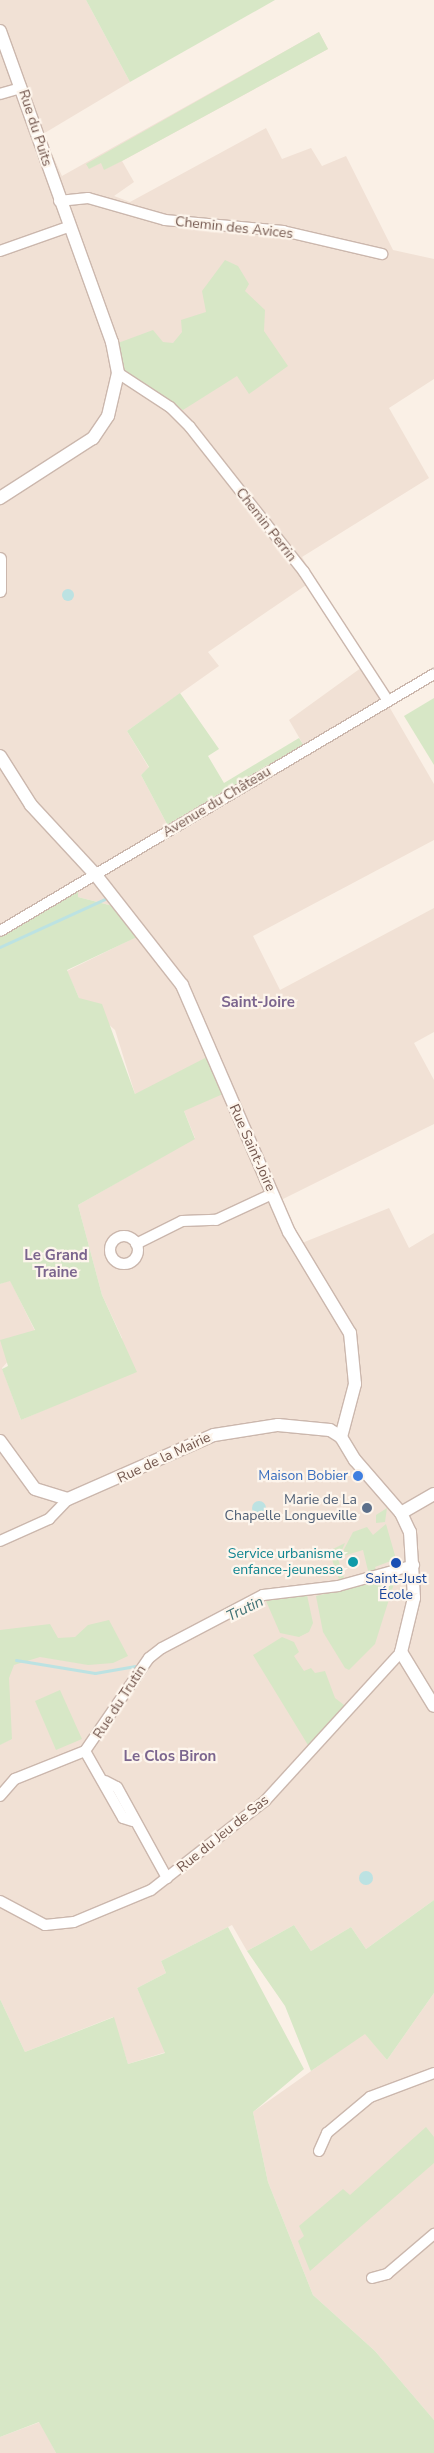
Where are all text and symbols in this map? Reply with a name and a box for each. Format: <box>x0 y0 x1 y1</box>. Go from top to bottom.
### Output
street label: Rue du Puits <box>15 88 55 168</box>
street label: Chemin des Avices <box>174 213 294 243</box>
street label: Chemin Perrin <box>232 485 300 565</box>
street label: Avenue du Château <box>160 763 274 841</box>
district label: Saint-Joire <box>221 994 295 1012</box>
street label: Rue Saint-Joire <box>225 1102 279 1194</box>
district label: Le Grand Traine <box>24 1246 88 1281</box>
street label: Rue de la Mairie <box>115 1429 213 1487</box>
place label: Maison Bobier <box>258 1468 348 1484</box>
marker: Maison Bobier <box>352 1470 364 1482</box>
place label: Marie de La Chapelle Longueville <box>225 1492 357 1524</box>
marker: Marie de La Chapelle Longueville <box>361 1502 373 1514</box>
place label: Service urbanisme enfance-jeunesse <box>228 1546 343 1578</box>
marker: Service urbanisme enfance-jeunesse <box>347 1556 359 1568</box>
marker: Saint-Just École <box>390 1557 402 1569</box>
place label: Saint-Just École <box>365 1571 427 1604</box>
water label: Trutin <box>224 1592 266 1626</box>
street label: Rue du Trutin <box>90 1662 150 1742</box>
district label: Le Clos Biron <box>124 1748 216 1766</box>
street label: Rue du Jeu de Sas <box>174 1792 272 1876</box>

